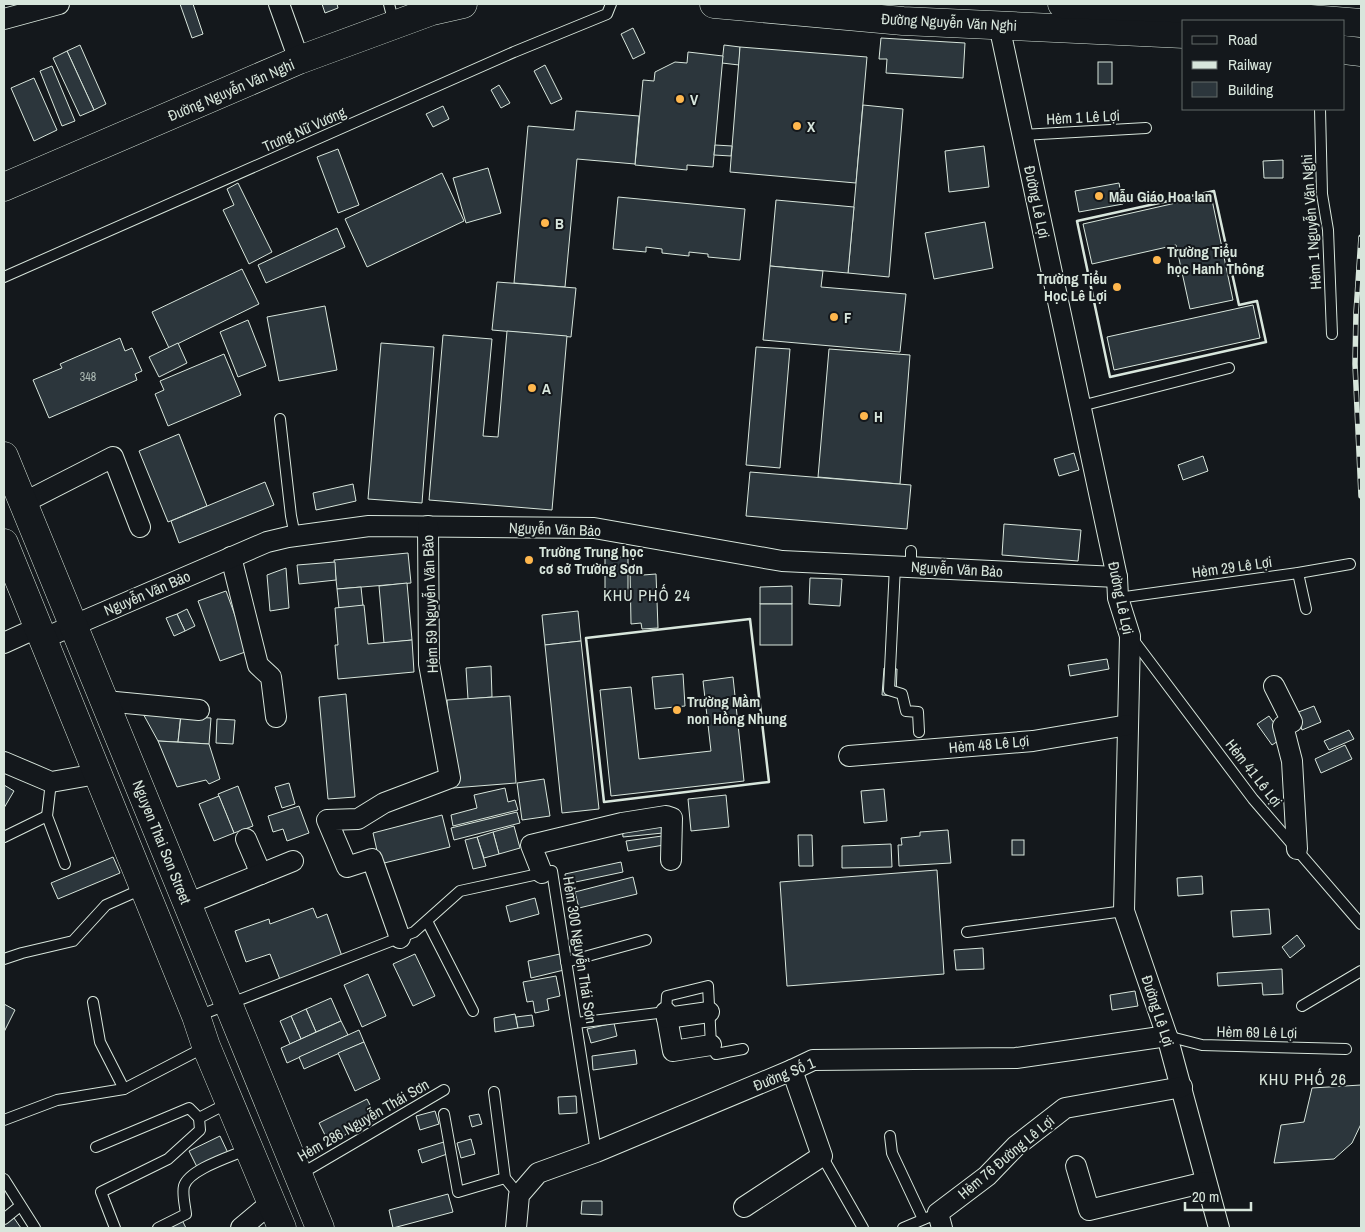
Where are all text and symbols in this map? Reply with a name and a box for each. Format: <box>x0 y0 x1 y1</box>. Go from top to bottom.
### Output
street label: Đường Nguyễn Văn Nghi <box>881 8 1017 36</box>
legend <box>1182 20 1345 110</box>
text: Road <box>1228 29 1257 50</box>
street label: Đường Nguyễn Văn Nghi <box>164 54 298 126</box>
text: Railway <box>1228 54 1273 75</box>
text: Building <box>1228 79 1273 100</box>
place label: V <box>690 89 699 110</box>
marker: V <box>674 93 686 105</box>
street label: Trưng Nữ Vương <box>259 101 349 157</box>
street label: Hẻm 1 Lê Lợi <box>1046 105 1120 129</box>
place label: X <box>807 116 816 137</box>
marker: X <box>791 120 803 132</box>
street label: Hẻm 1 Nguyễn Văn Nghi <box>1296 154 1326 290</box>
street label: Đường Lê Lợi <box>1019 164 1055 240</box>
place label: Mẫu Giáo Hoa lan <box>1109 186 1212 207</box>
marker: Mẫu Giáo Hoa lan <box>1093 190 1105 202</box>
place label: B <box>555 213 564 234</box>
marker: B <box>539 217 551 229</box>
place label: Trường Tiểu học Hanh Thông <box>1167 241 1265 279</box>
marker: Trường Tiểu học Hanh Thông <box>1151 254 1163 266</box>
place label: Trường Tiểu Học Lê Lợi <box>1037 268 1107 306</box>
marker: Trường Tiểu Học Lê Lợi <box>1111 281 1123 293</box>
place label: F <box>844 307 852 328</box>
marker: F <box>828 311 840 323</box>
house number: 348 <box>80 369 96 385</box>
place label: A <box>542 378 551 399</box>
marker: A <box>526 382 538 394</box>
place label: H <box>874 406 883 427</box>
marker: H <box>858 410 870 422</box>
street label: Nguyễn Văn Bảo <box>509 517 602 541</box>
street label: Hẻm 59 Nguyễn Văn Bảo <box>417 534 443 674</box>
place label: Trường Trung học cơ sở Trường Sơn <box>539 541 644 579</box>
street label: Hẻm 29 Lê Lợi <box>1191 551 1273 583</box>
marker: Trường Trung học cơ sở Trường Sơn <box>523 554 535 566</box>
street label: Nguyễn Văn Bảo <box>910 556 1004 582</box>
street label: Đường Lê Lợi <box>1103 560 1139 636</box>
street label: Nguyễn Văn Bảo <box>101 565 194 621</box>
district label: KHU PHỐ 24 <box>603 584 691 606</box>
place label: Trường Mầm non Hồng Nhung <box>687 691 787 729</box>
marker: Trường Mầm non Hồng Nhung <box>671 704 683 716</box>
street label: Hẻm 48 Lê Lợi <box>948 730 1030 758</box>
street label: Hẻm 41 Lê Lợi <box>1221 735 1287 811</box>
street label: Nguyen Thai Son Street <box>128 777 197 908</box>
street label: Hẻm 300 Nguyễn Thái Sơn <box>558 875 602 1025</box>
street label: Đường Lê Lợi <box>1137 973 1179 1049</box>
street label: Hẻm 69 Lê Lợi <box>1216 1021 1298 1043</box>
street label: Đường Số 1 <box>750 1052 818 1096</box>
district label: KHU PHỐ 26 <box>1259 1068 1347 1090</box>
street label: Hẻm 286 Nguyễn Thái Sơn <box>293 1074 433 1166</box>
street label: Hẻm 76 Đường Lê Lợi <box>953 1110 1059 1204</box>
scale bar <box>1185 1180 1251 1212</box>
text: 20 m <box>1192 1186 1219 1207</box>

